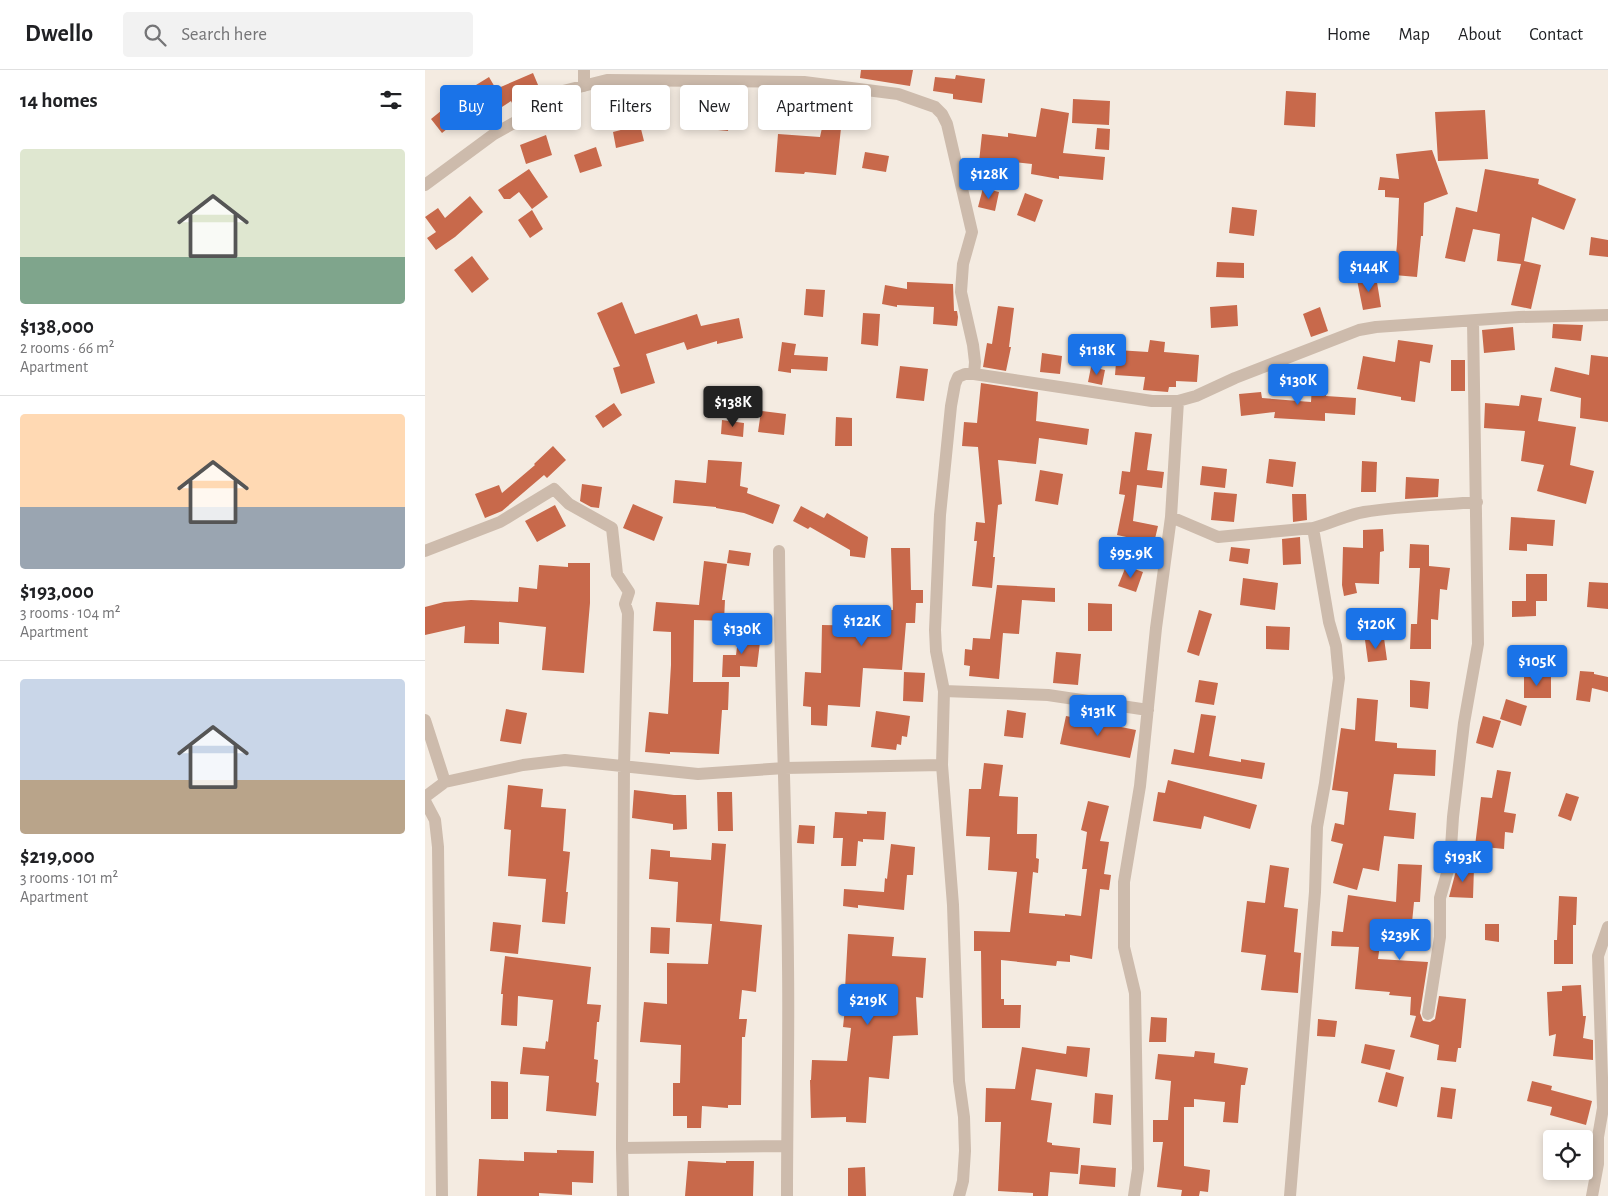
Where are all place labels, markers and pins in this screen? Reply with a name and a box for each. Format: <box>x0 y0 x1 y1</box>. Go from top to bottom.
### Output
pin: $128K <box>954 158 1024 200</box>
pin: $144K <box>1334 250 1404 293</box>
pin: $118K <box>1062 334 1132 376</box>
pin: $130K <box>1263 364 1333 406</box>
pin: $138K <box>698 386 768 428</box>
pin: $95.9K <box>1090 536 1172 579</box>
pin: $122K <box>827 604 897 647</box>
pin: $120K <box>1341 608 1411 650</box>
pin: $130K <box>707 612 777 655</box>
pin: $105K <box>1502 644 1572 687</box>
pin: $131K <box>1063 694 1133 737</box>
pin: $193K <box>1428 840 1498 883</box>
pin: $239K <box>1365 918 1435 961</box>
pin: $219K <box>833 984 903 1026</box>

